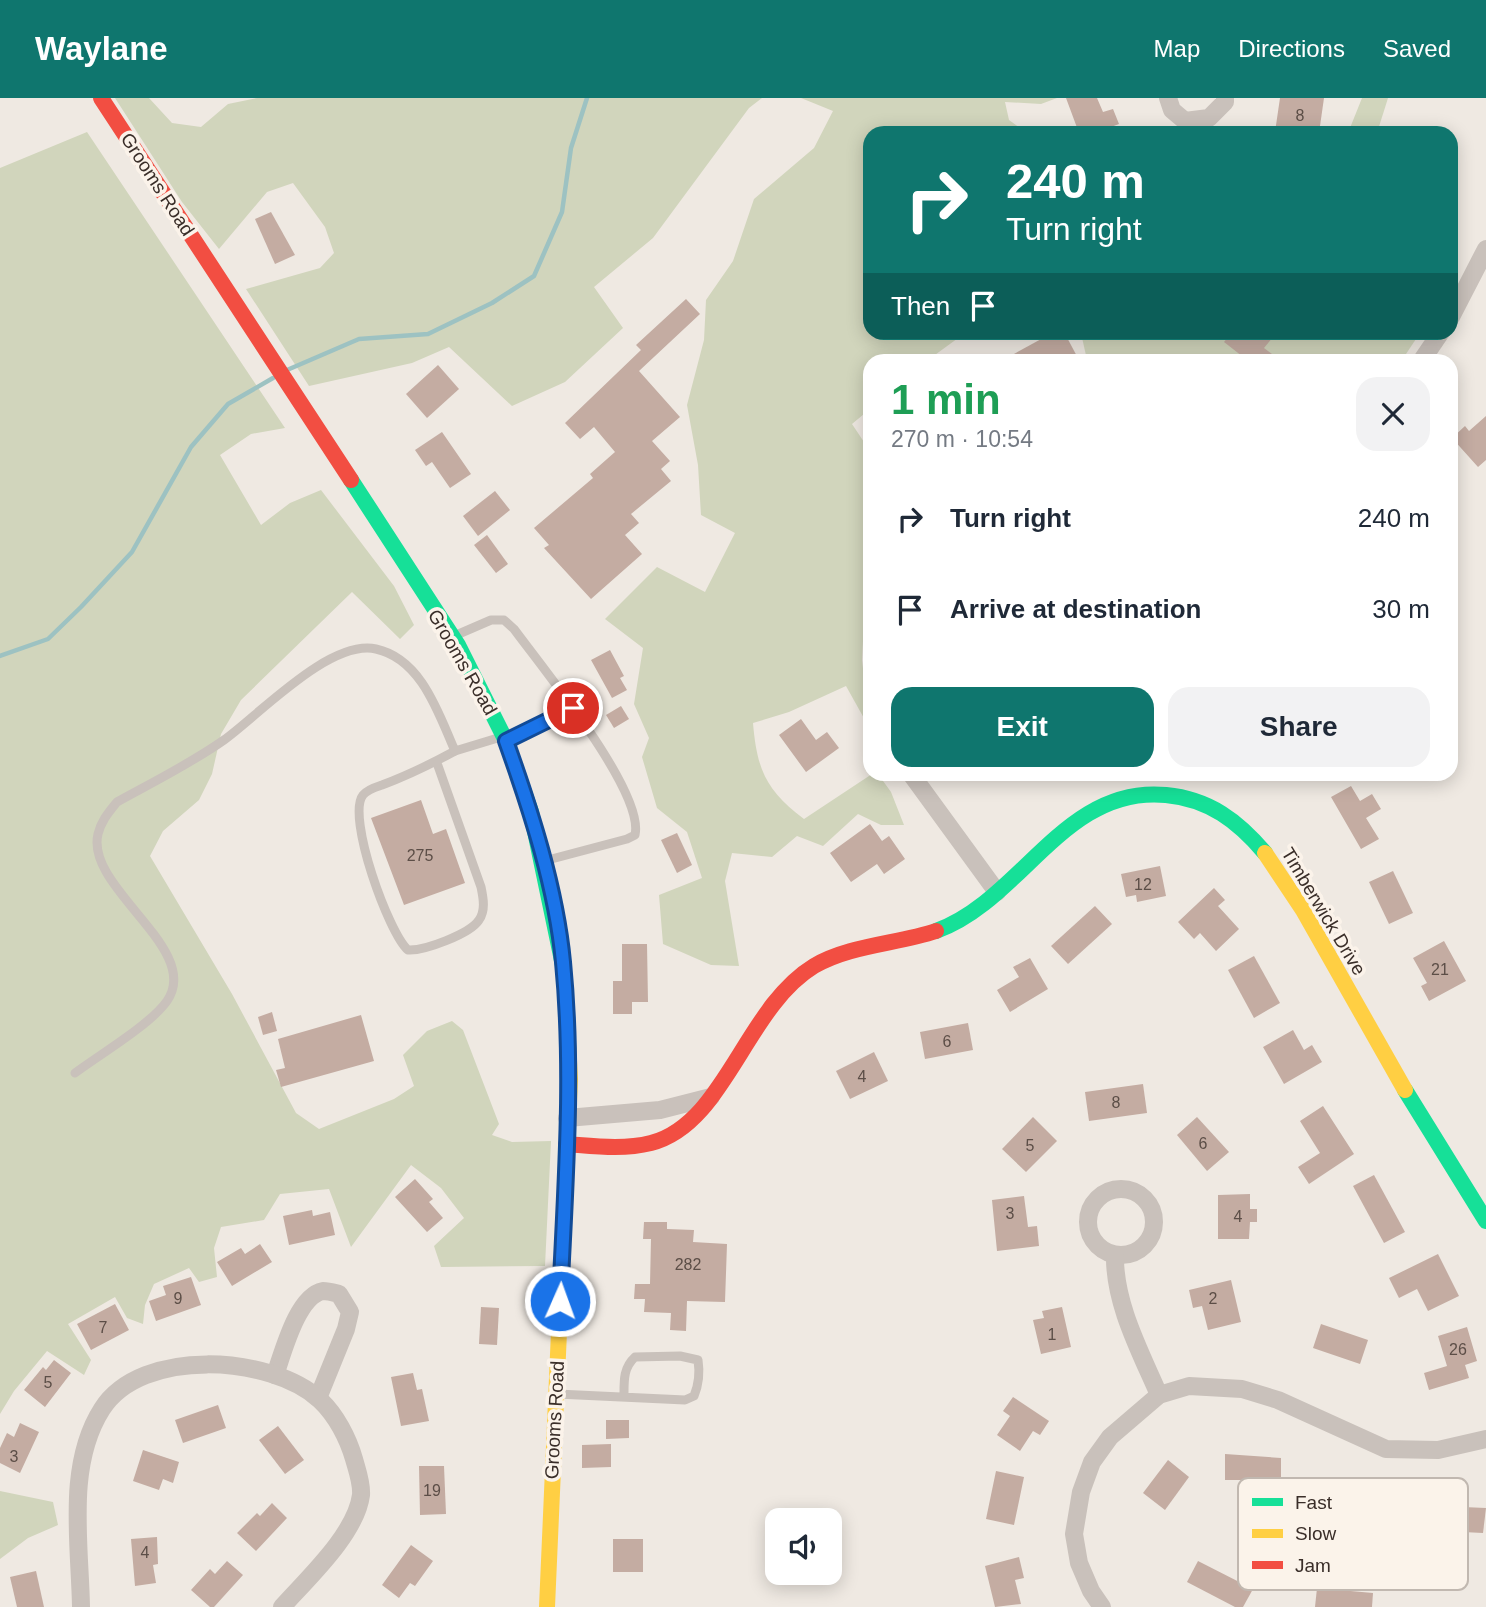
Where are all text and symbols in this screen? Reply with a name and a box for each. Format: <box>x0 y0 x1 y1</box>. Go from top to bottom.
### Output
text: Waylane <box>35 30 168 67</box>
text: Map <box>1154 35 1200 62</box>
text: Directions <box>1238 35 1345 62</box>
text: Saved <box>1383 35 1451 62</box>
house number: 8 <box>1296 107 1305 124</box>
street label: Grooms Road <box>117 129 199 240</box>
icon: right <box>891 154 982 245</box>
text: 240 m <box>1006 154 1145 208</box>
text: Turn right <box>1006 211 1142 247</box>
icon: arrive <box>964 287 1002 325</box>
text: Then <box>891 291 950 321</box>
text: 1 min <box>891 376 1001 423</box>
button: close <box>1356 377 1430 451</box>
text: 270 m · 10:54 <box>891 426 1033 452</box>
icon: right <box>891 500 929 538</box>
text: Turn right <box>950 503 1071 533</box>
text: 240 m <box>1358 503 1430 533</box>
icon: arrive <box>891 591 929 629</box>
text: Arrive at destination <box>950 594 1201 624</box>
text: 30 m <box>1372 594 1430 624</box>
street label: Grooms Road <box>424 606 501 719</box>
pin <box>543 678 603 738</box>
button: Exit <box>891 687 1154 767</box>
button: Share <box>1168 687 1430 767</box>
icon: arrive <box>554 689 592 727</box>
street label: Timberwick Drive <box>1277 844 1370 979</box>
house number: 275 <box>407 847 433 864</box>
house number: 12 <box>1134 876 1152 893</box>
house number: 21 <box>1431 961 1449 978</box>
house number: 6 <box>943 1033 952 1050</box>
house number: 4 <box>858 1068 867 1085</box>
house number: 8 <box>1112 1094 1121 1111</box>
house number: 6 <box>1199 1135 1208 1152</box>
house number: 5 <box>1026 1137 1035 1154</box>
house number: 3 <box>1006 1205 1015 1222</box>
house number: 4 <box>1234 1208 1243 1225</box>
house number: 282 <box>675 1256 701 1273</box>
position arrow <box>523 1264 597 1338</box>
house number: 9 <box>174 1290 183 1307</box>
house number: 2 <box>1209 1290 1218 1307</box>
house number: 7 <box>99 1319 108 1336</box>
house number: 1 <box>1048 1326 1057 1343</box>
house number: 26 <box>1449 1341 1467 1358</box>
street label: Grooms Road <box>541 1360 568 1480</box>
house number: 5 <box>44 1374 53 1391</box>
house number: 3 <box>10 1448 19 1465</box>
legend <box>1238 1478 1468 1590</box>
house number: 19 <box>423 1482 441 1499</box>
text: Fast <box>1295 1492 1333 1513</box>
map controls <box>765 1508 842 1585</box>
button: sound <box>765 1508 842 1585</box>
text: Slow <box>1295 1523 1336 1544</box>
house number: 4 <box>141 1544 150 1561</box>
text: Jam <box>1295 1555 1331 1576</box>

